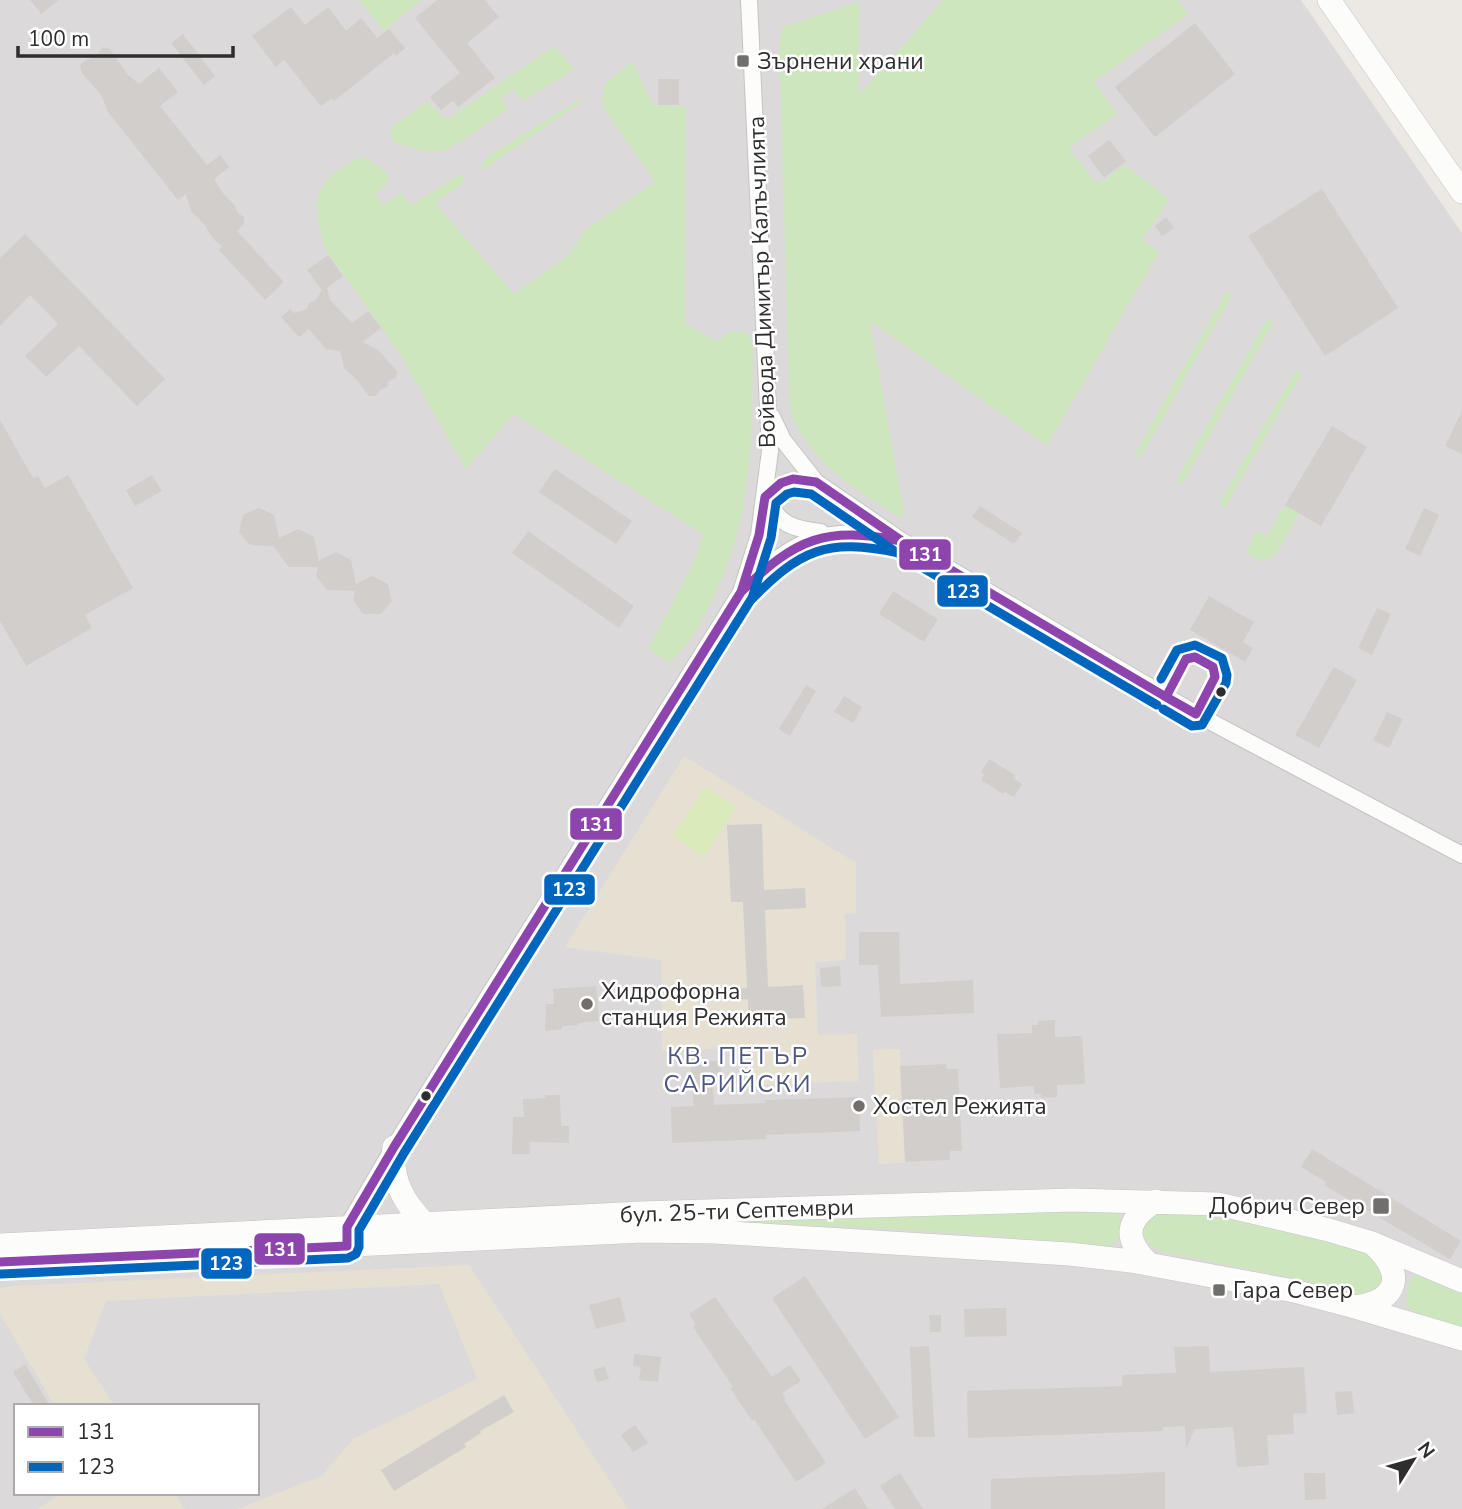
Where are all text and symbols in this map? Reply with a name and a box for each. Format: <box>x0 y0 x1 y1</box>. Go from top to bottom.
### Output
scale bar <box>18 14 233 58</box>
text: 100 m <box>28 25 89 53</box>
place label: Зърнени храни <box>757 46 924 77</box>
marker: Зърнени храни <box>735 53 751 69</box>
street label: Войвода Димитър Калъчлията <box>741 115 783 449</box>
line badge: 131 <box>898 538 952 571</box>
text: 131 <box>908 542 942 568</box>
line badge: 123 <box>936 574 989 608</box>
text: 123 <box>946 579 980 605</box>
unlabelled marker <box>1214 685 1228 699</box>
line badge: 131 <box>569 807 623 841</box>
text: 131 <box>579 812 613 838</box>
line badge: 123 <box>543 873 596 906</box>
text: 123 <box>552 877 586 903</box>
place label: Хидрофорна станция Режията <box>601 976 787 1033</box>
marker: Хидрофорна станция Режията <box>579 996 595 1012</box>
district label: КВ. ПЕТЪР САРИЙСКИ <box>663 1040 813 1100</box>
unlabelled marker <box>419 1089 433 1103</box>
place label: Хостел Режията <box>873 1091 1047 1122</box>
marker: Хостел Режията <box>851 1098 867 1114</box>
street label: бул. 25-ти Септември <box>619 1191 855 1231</box>
place label: Добрич Север <box>1209 1191 1365 1222</box>
marker: Добрич Север <box>1371 1196 1391 1216</box>
line badge: 131 <box>253 1232 306 1266</box>
text: 131 <box>263 1237 297 1263</box>
line badge: 123 <box>200 1247 253 1280</box>
text: 123 <box>209 1251 243 1277</box>
place label: Гара Север <box>1233 1275 1353 1306</box>
marker: Гара Север <box>1211 1282 1227 1298</box>
legend <box>14 1404 259 1495</box>
text: 131 <box>77 1418 115 1446</box>
north arrow <box>1378 1425 1448 1495</box>
text: N <box>1411 1437 1440 1464</box>
text: 123 <box>77 1453 115 1481</box>

